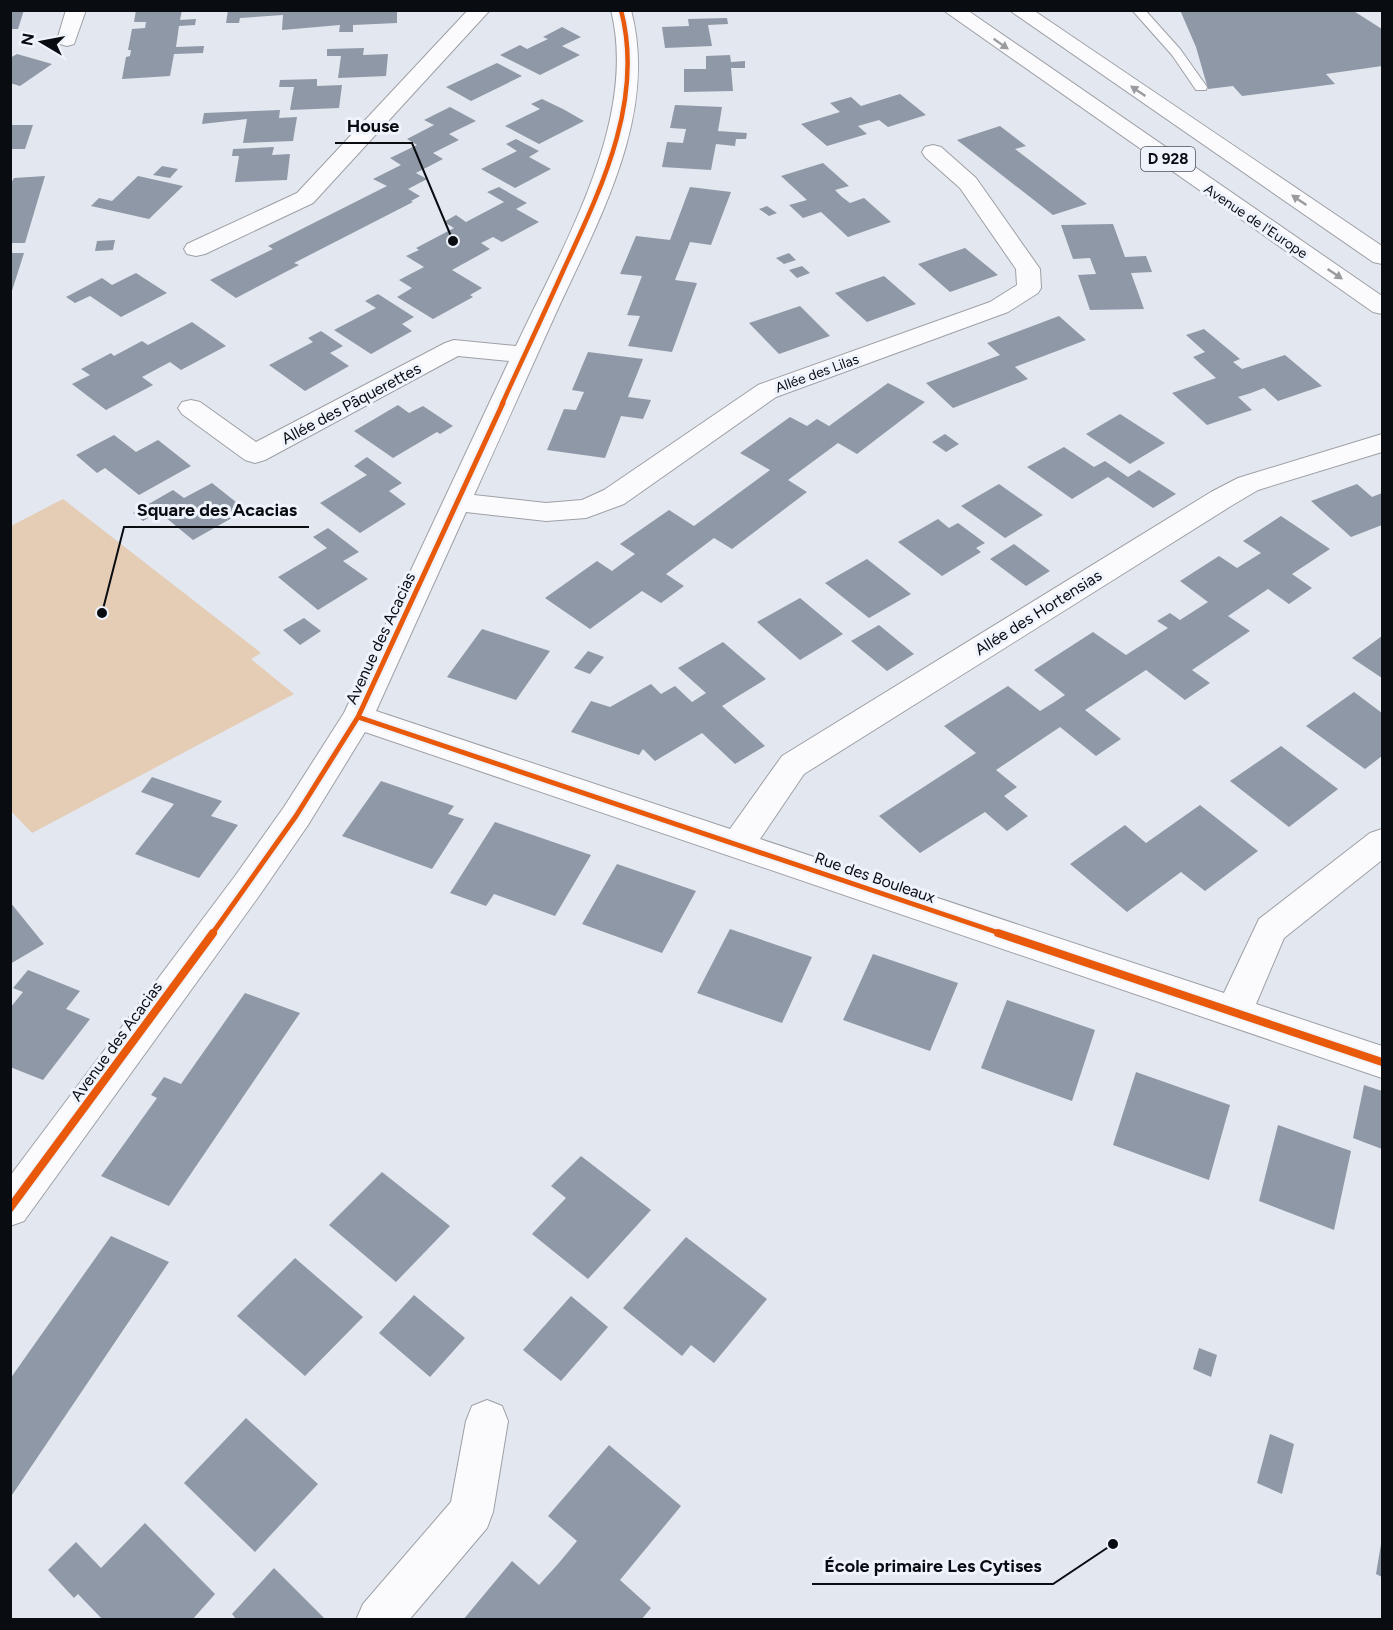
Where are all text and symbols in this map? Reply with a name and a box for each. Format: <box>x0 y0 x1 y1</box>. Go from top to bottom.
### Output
north arrow <box>12 12 72 72</box>
text: N <box>17 32 38 47</box>
one-way arrow <box>993 38 1009 50</box>
one-way arrow <box>1130 85 1146 97</box>
callout: House <box>335 107 412 143</box>
text: House <box>347 115 399 137</box>
road number: D 928 <box>1141 147 1195 171</box>
street label: Avenue de l'Europe <box>1201 181 1311 262</box>
one-way arrow <box>1291 195 1307 206</box>
one-way arrow <box>1326 268 1342 280</box>
street label: Allée des Lilas <box>773 351 861 396</box>
street label: Allée des Pâquerettes <box>278 359 424 448</box>
callout: Square des Acacias <box>124 491 309 527</box>
text: Square des Acacias <box>137 499 298 521</box>
street label: Allée des Hortensias <box>971 566 1105 659</box>
street label: Avenue des Acacias <box>342 569 419 707</box>
street label: Rue des Bouleaux <box>812 848 938 907</box>
street label: Avenue des Acacias <box>67 978 166 1105</box>
callout: École primaire Les Cytises <box>812 1548 1053 1584</box>
text: École primaire Les Cytises <box>824 1555 1042 1577</box>

